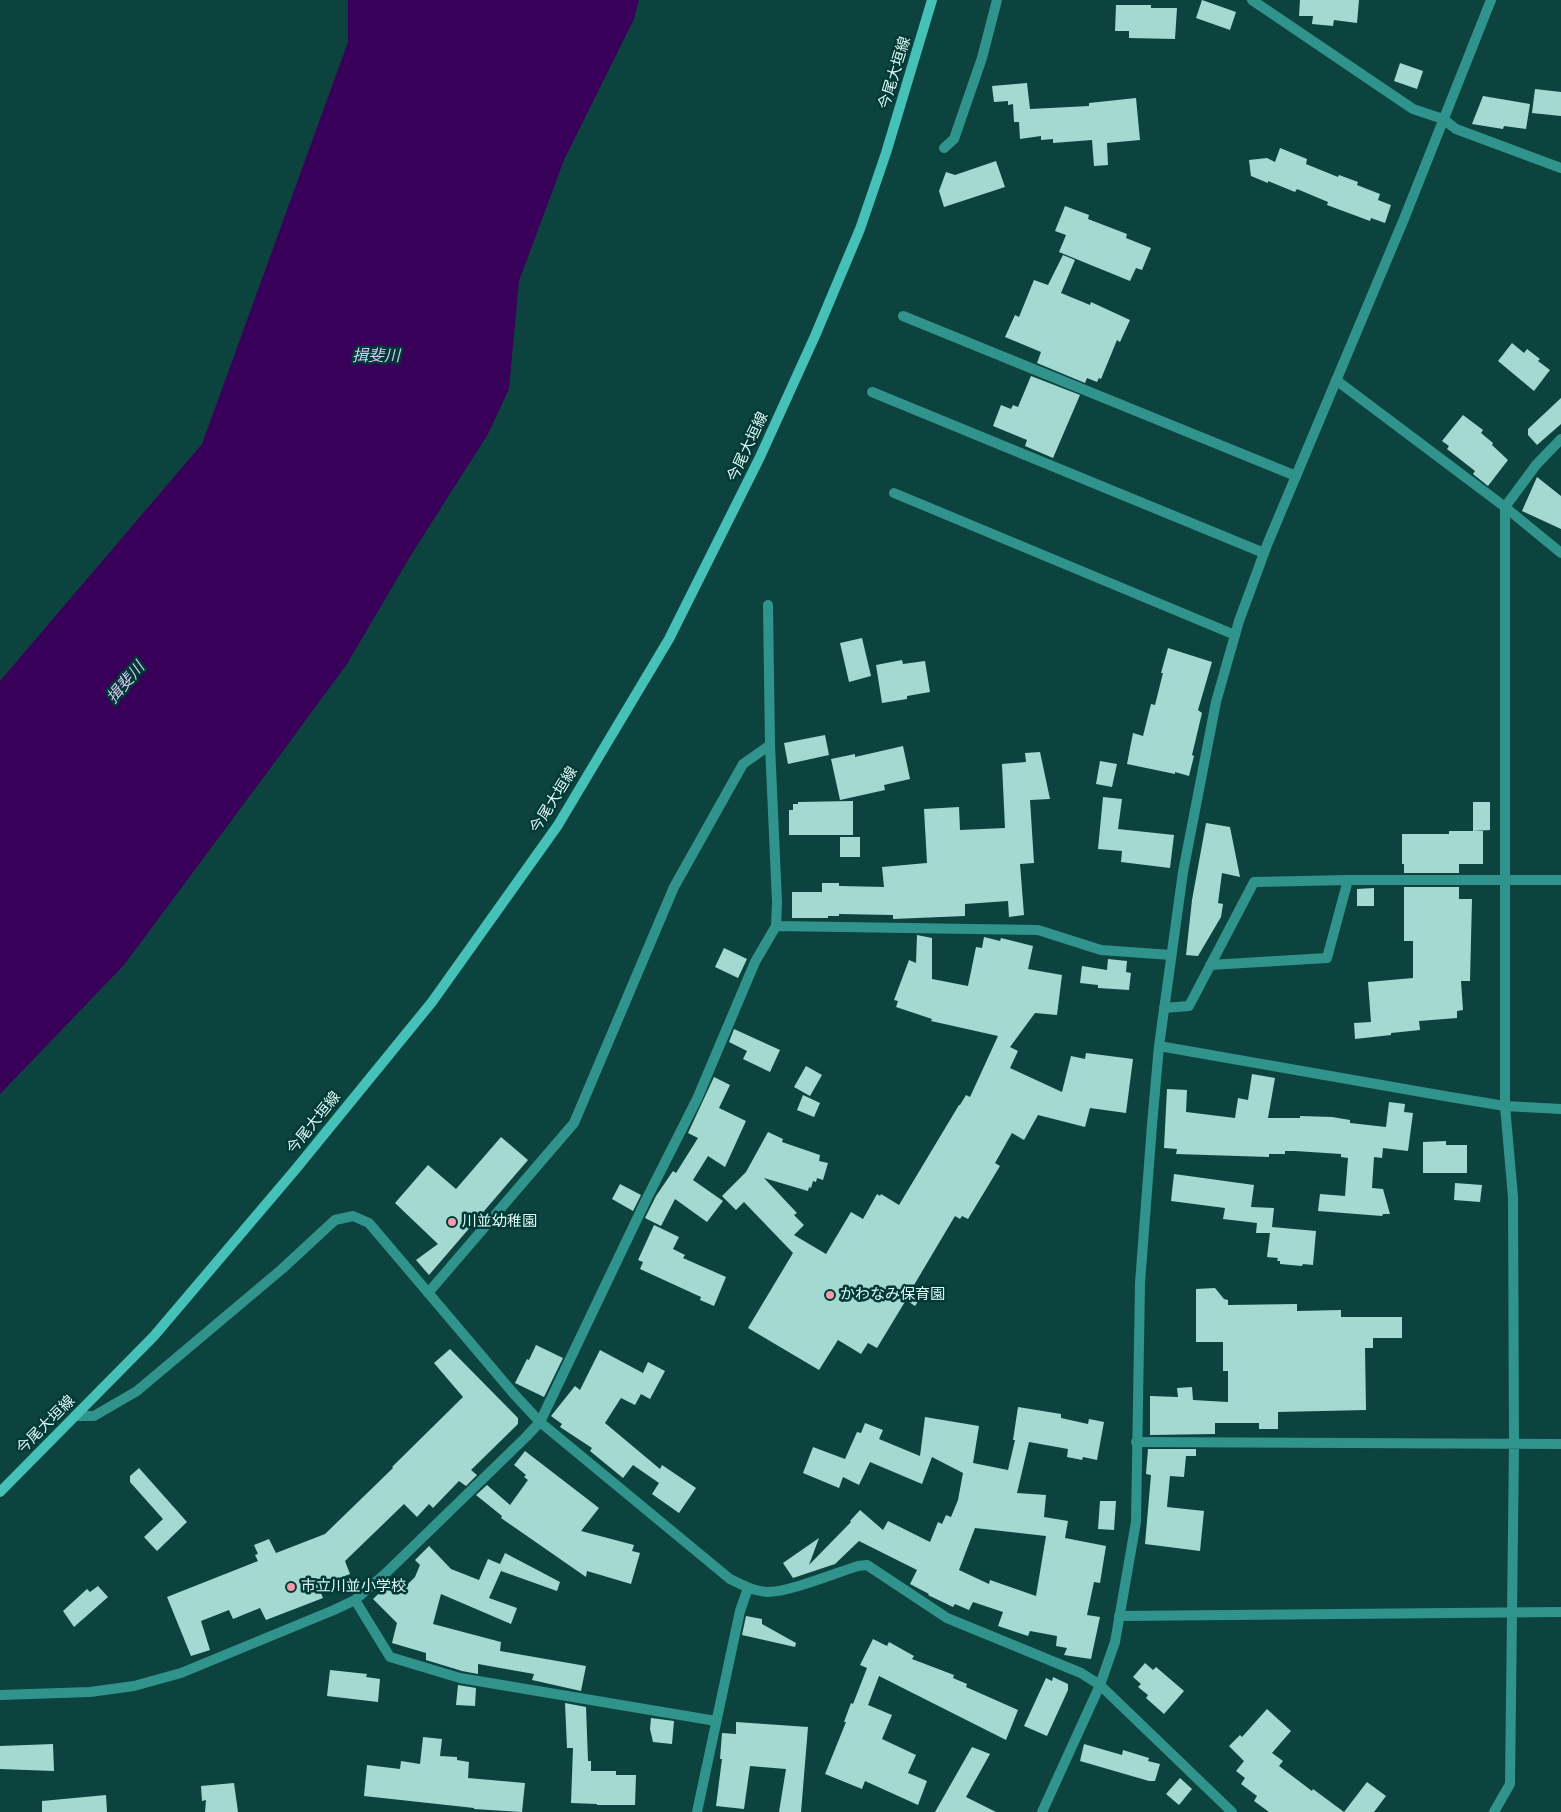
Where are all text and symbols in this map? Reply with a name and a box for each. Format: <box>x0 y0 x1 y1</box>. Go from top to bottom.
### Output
street label: 今尾大垣線 <box>875 35 915 111</box>
water label: 揖斐川 <box>352 346 400 366</box>
street label: 今尾大垣線 <box>724 409 772 485</box>
water label: 揖斐川 <box>103 658 149 708</box>
street label: 今尾大垣線 <box>526 763 582 837</box>
street label: 今尾大垣線 <box>283 1088 345 1158</box>
place label: 川並幼稚園 <box>462 1213 537 1231</box>
marker: 川並幼稚園 <box>446 1216 458 1228</box>
place label: かわなみ保育園 <box>840 1286 945 1304</box>
marker: かわなみ保育園 <box>824 1289 836 1301</box>
street label: 今尾大垣線 <box>13 1392 79 1458</box>
place label: 市立川並小学校 <box>301 1578 406 1596</box>
marker: 市立川並小学校 <box>285 1581 297 1593</box>

